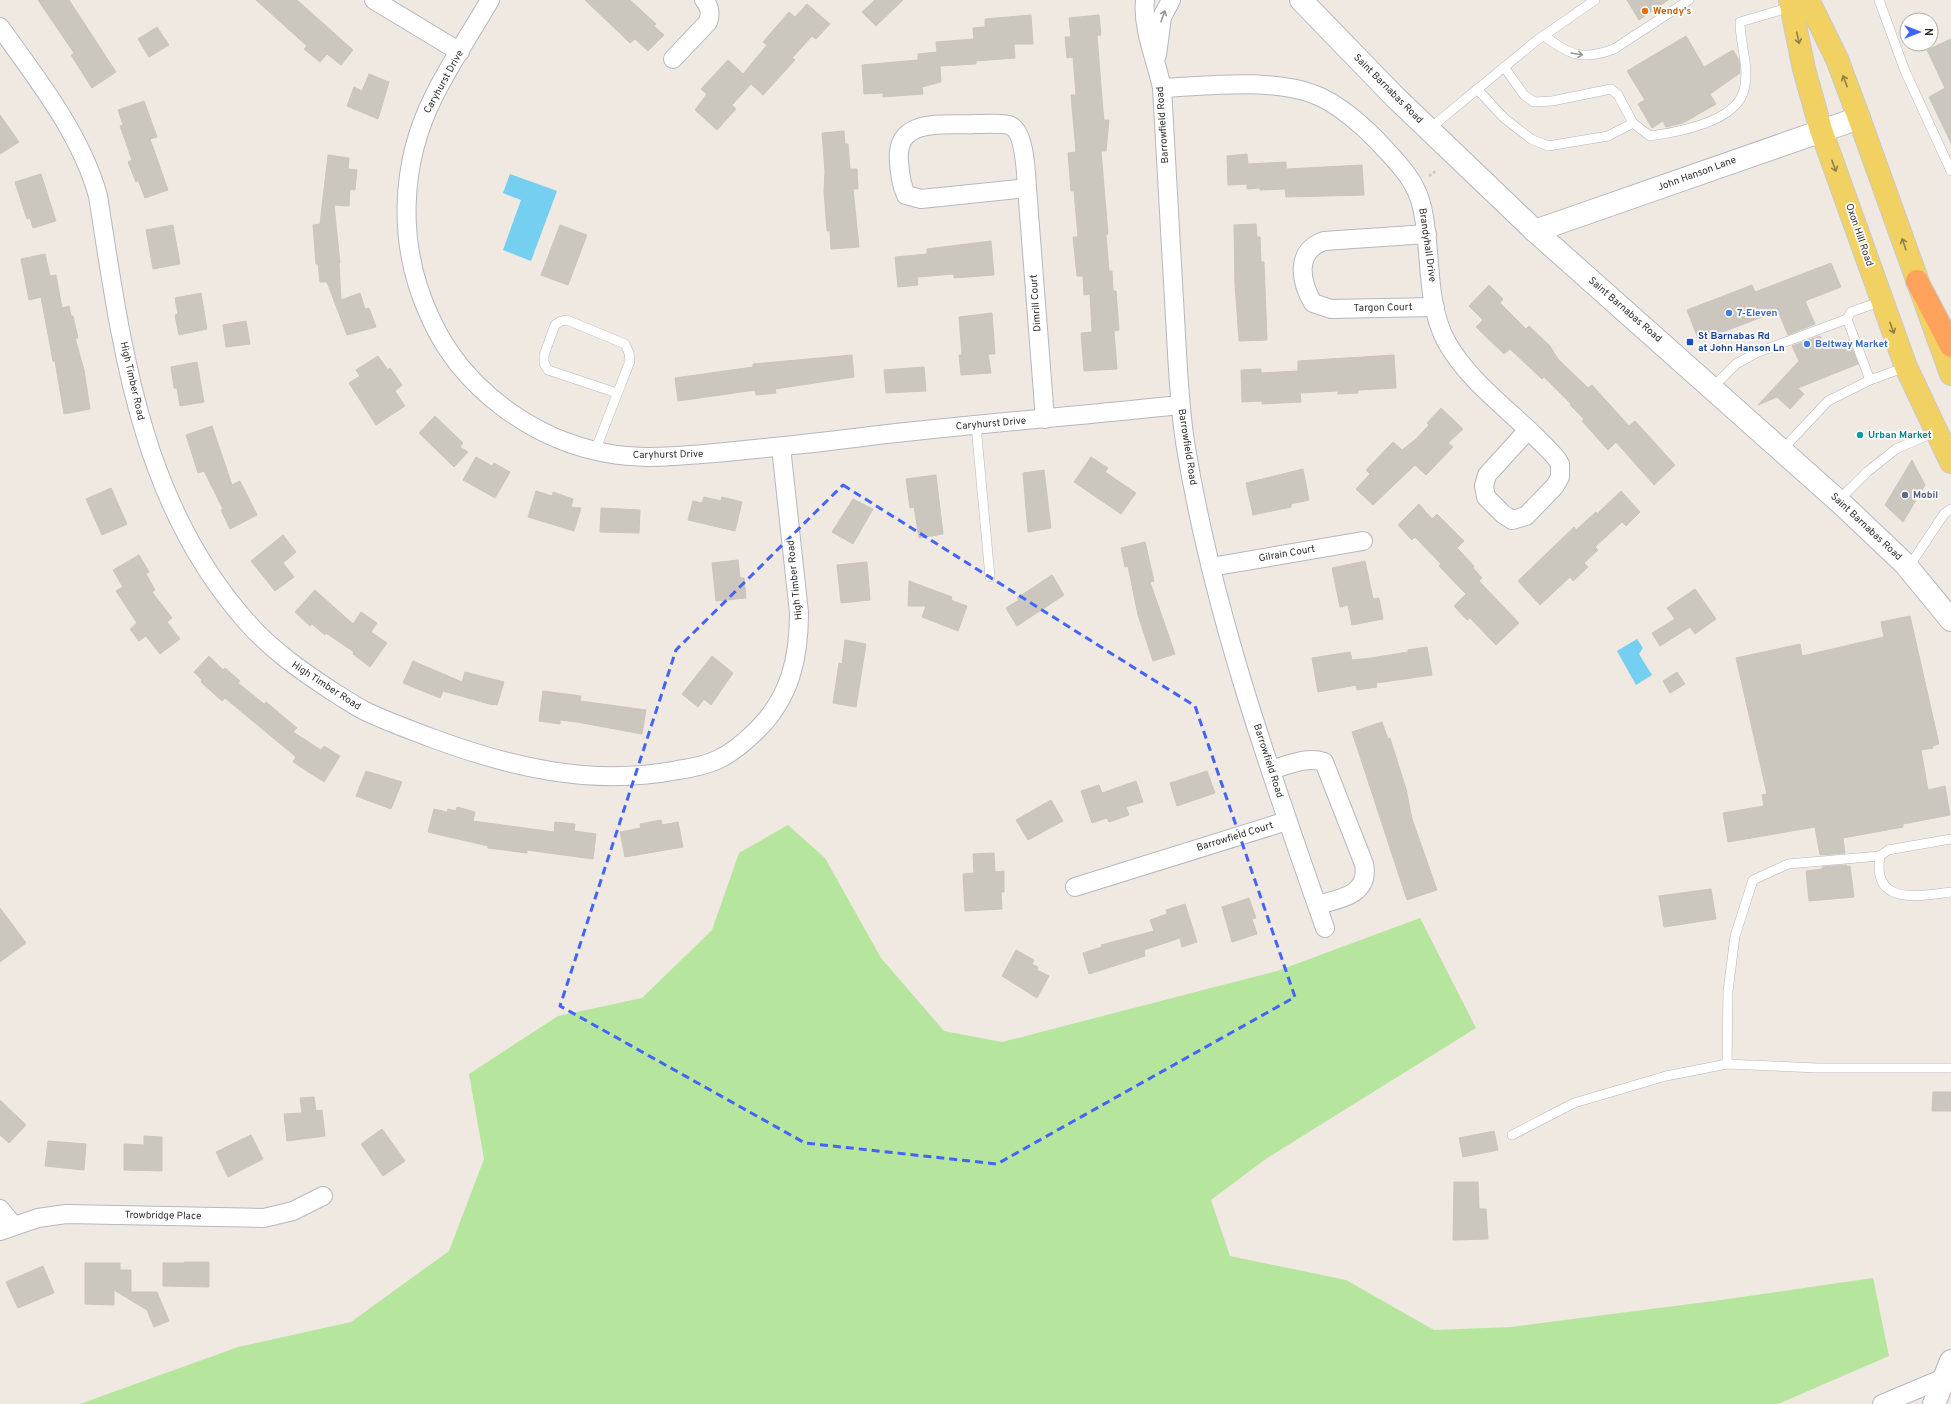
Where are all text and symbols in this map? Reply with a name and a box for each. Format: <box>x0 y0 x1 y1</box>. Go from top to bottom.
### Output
place label: Wendy's <box>1653 5 1692 18</box>
marker: Wendy's <box>1640 6 1650 16</box>
one-way arrow <box>1160 11 1168 23</box>
north arrow <box>1899 12 1939 52</box>
text: N <box>1921 28 1935 36</box>
one-way arrow <box>1794 31 1802 44</box>
street label: Caryhurst Drive <box>421 48 467 116</box>
one-way arrow <box>1571 50 1584 58</box>
street label: Saint Barnabas Road <box>1350 51 1426 127</box>
one-way arrow <box>1841 76 1849 88</box>
street label: Barrowfield Road <box>1154 86 1172 164</box>
street label: John Hanson Lane <box>1656 154 1738 194</box>
one-way arrow <box>1831 160 1839 172</box>
street label: Oxon Hill Road <box>1842 202 1876 268</box>
street label: Brandyhall Drive <box>1415 207 1439 283</box>
one-way arrow <box>1900 238 1907 251</box>
street label: Dimrill Court <box>1027 274 1044 332</box>
street label: Saint Barnabas Road <box>1585 274 1665 346</box>
street label: Targon Court <box>1353 301 1413 315</box>
place label: 7-Eleven <box>1737 307 1778 320</box>
marker: 7-Eleven <box>1724 308 1734 318</box>
one-way arrow <box>1889 322 1896 335</box>
place label: St Barnabas Rd at John Hanson Ln <box>1698 330 1785 355</box>
marker: St Barnabas Rd at John Hanson Ln <box>1685 337 1695 347</box>
place label: Beltway Market <box>1815 338 1888 351</box>
marker: Beltway Market <box>1802 339 1812 349</box>
street label: High Timber Road <box>117 340 147 422</box>
street label: Barrowfield Road <box>1175 408 1199 486</box>
street label: Caryhurst Drive <box>955 414 1027 434</box>
place label: Urban Market <box>1868 429 1932 442</box>
marker: Urban Market <box>1855 430 1865 440</box>
street label: Caryhurst Drive <box>633 448 703 462</box>
place label: Mobil <box>1913 489 1938 502</box>
street label: Saint Barnabas Road <box>1827 490 1905 564</box>
marker: Mobil <box>1900 490 1910 500</box>
street label: High Timber Road <box>784 539 806 621</box>
street label: Gilrain Court <box>1258 543 1316 565</box>
street label: High Timber Road <box>289 659 363 713</box>
street label: Barrowfield Road <box>1250 722 1286 800</box>
street label: Barrowfield Court <box>1195 819 1275 855</box>
street label: Trowbridge Place <box>124 1209 202 1223</box>

